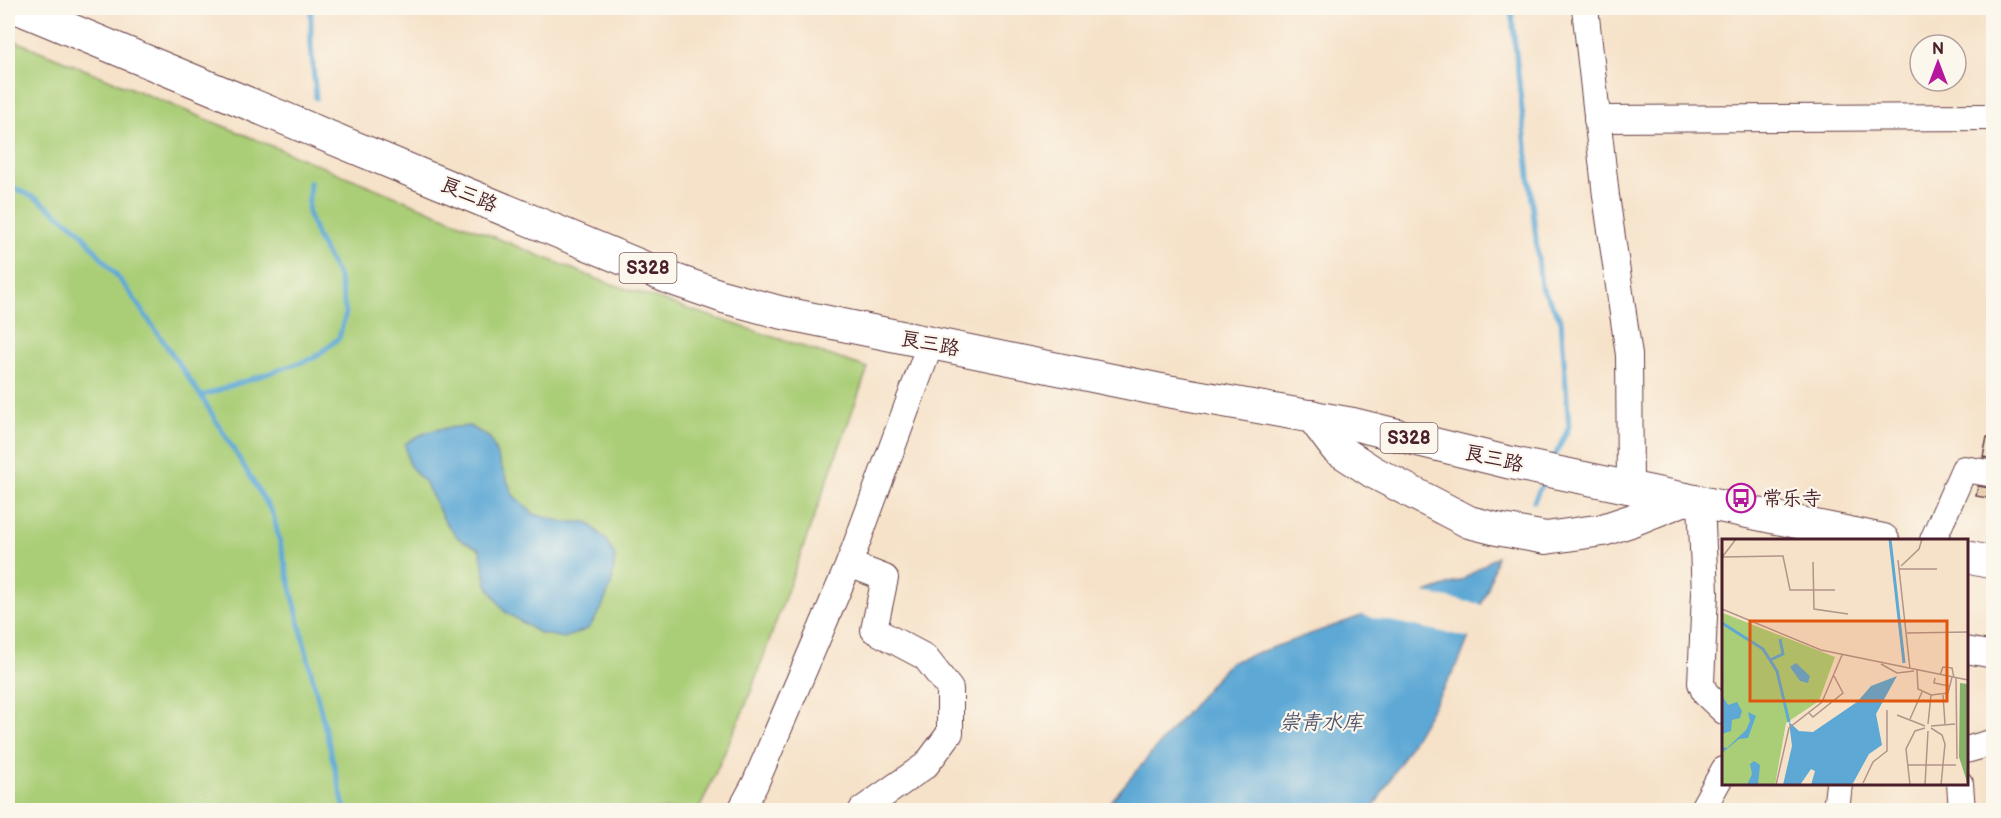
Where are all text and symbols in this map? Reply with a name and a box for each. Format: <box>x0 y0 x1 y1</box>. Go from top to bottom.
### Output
north arrow <box>1908 33 1968 93</box>
text: N <box>1932 40 1944 59</box>
street label: 良三路 <box>436 172 502 218</box>
road number: S328 <box>620 253 676 283</box>
street label: 良三路 <box>898 326 963 362</box>
road number: S328 <box>1380 423 1438 453</box>
street label: 良三路 <box>1462 441 1527 478</box>
bus stop icon: 常乐寺 <box>1725 482 1757 514</box>
place label: 常乐寺 <box>1762 487 1822 511</box>
inset map <box>1722 539 1968 785</box>
water label: 崇青水库 <box>1279 710 1365 735</box>

